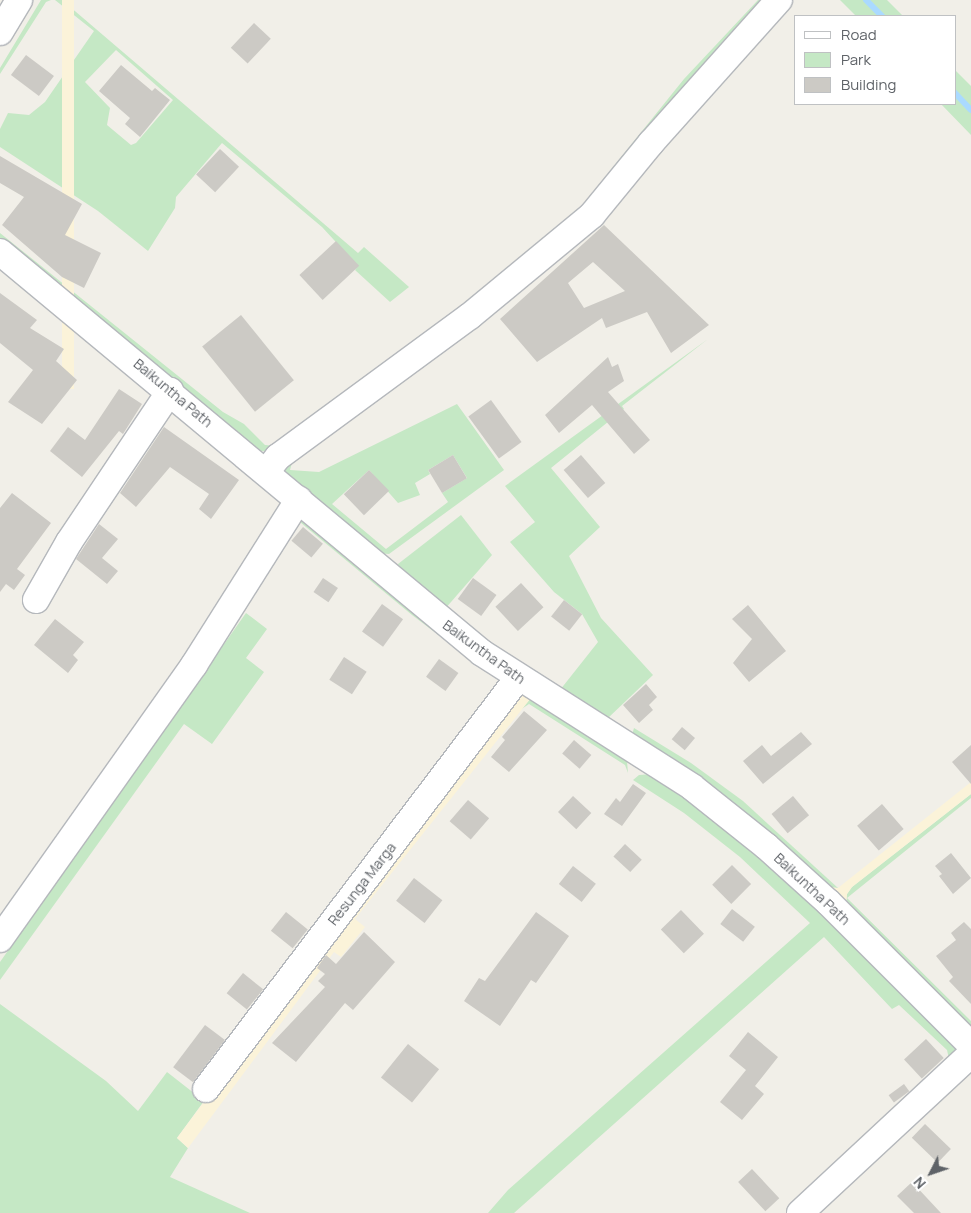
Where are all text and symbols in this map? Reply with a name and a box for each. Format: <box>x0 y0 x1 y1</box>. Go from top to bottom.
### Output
legend <box>794 15 956 105</box>
text: Road <box>841 24 877 45</box>
text: Park <box>841 49 871 70</box>
text: Building <box>841 74 896 95</box>
street label: Baikuntha Path <box>130 355 216 431</box>
street label: Baikuntha Path <box>440 617 528 687</box>
street label: Resunga Marga <box>325 839 399 929</box>
street label: Baikuntha Path <box>771 850 853 928</box>
north arrow <box>906 1148 956 1198</box>
text: N <box>909 1173 930 1193</box>

